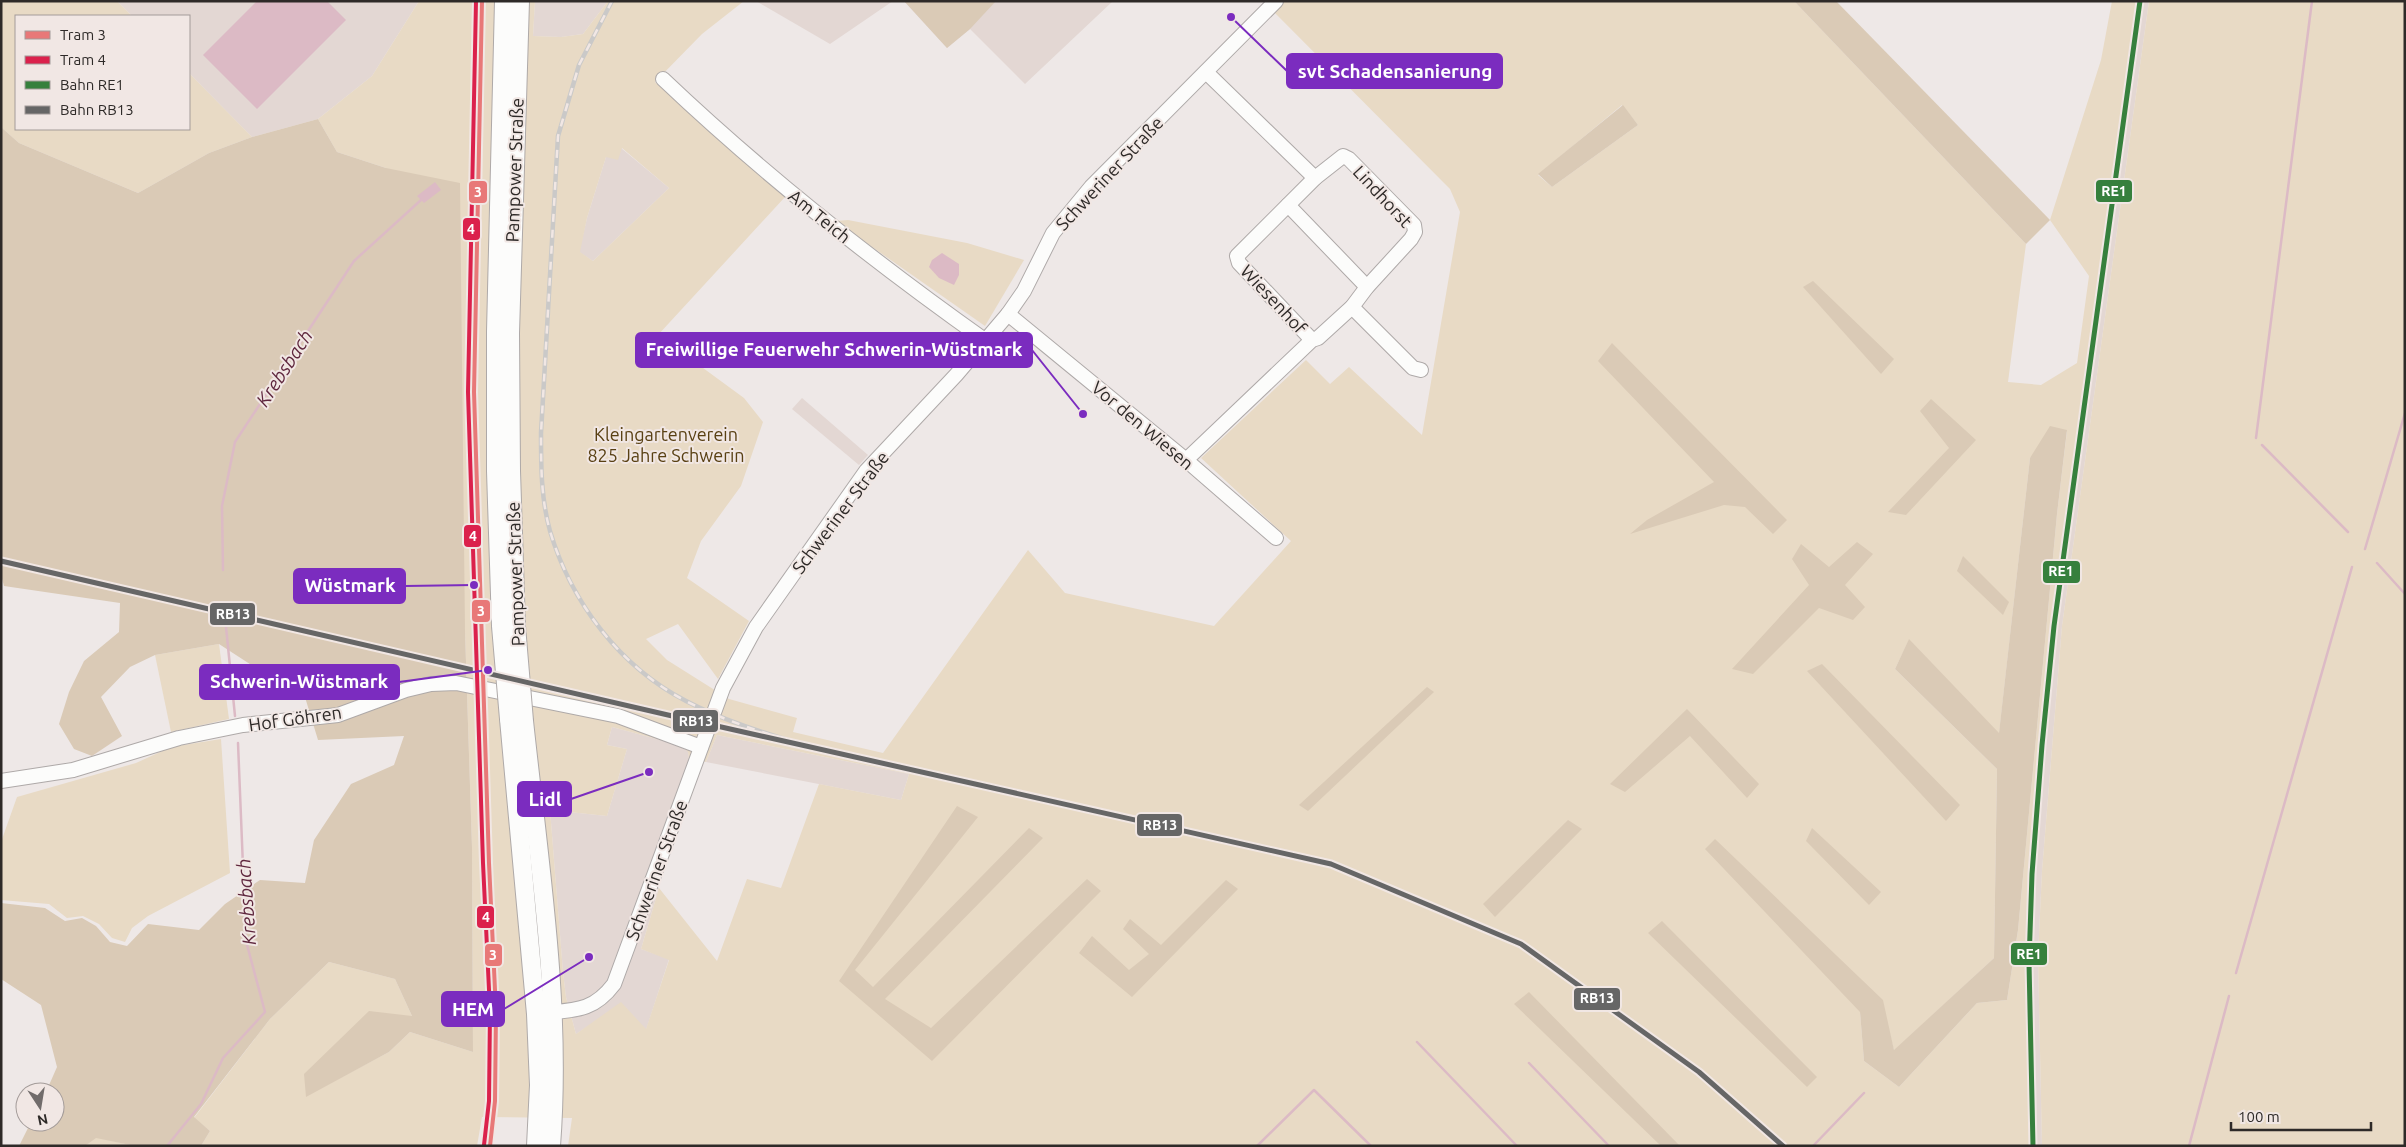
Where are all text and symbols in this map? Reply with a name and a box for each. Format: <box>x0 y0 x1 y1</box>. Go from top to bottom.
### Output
legend <box>15 15 190 130</box>
text: Tram 3 <box>60 26 106 43</box>
text: Tram 4 <box>60 51 106 68</box>
callout: svt Schadensanierung <box>1287 54 1502 88</box>
text: svt Schadensanierung <box>1298 60 1492 82</box>
text: Bahn RE1 <box>60 76 124 93</box>
street label: Pampower Straße <box>501 97 527 243</box>
text: Bahn RB13 <box>60 101 134 118</box>
street label: Schweriner Straße <box>1051 112 1167 234</box>
street label: Lindhorst <box>1349 161 1417 231</box>
line badge: RE1 <box>2095 179 2133 203</box>
line badge: 3 <box>468 180 488 204</box>
text: RE1 <box>2101 183 2127 199</box>
text: 3 <box>474 184 482 200</box>
street label: Am Teich <box>785 185 855 247</box>
line badge: 4 <box>462 217 481 241</box>
text: 4 <box>467 221 475 237</box>
street label: Wiesenhof <box>1237 260 1311 338</box>
water label: Krebsbach <box>251 326 317 410</box>
callout: Freiwillige Feuerwehr Schwerin-Wüstmark <box>636 333 1032 367</box>
text: Freiwillige Feuerwehr Schwerin-Wüstmark <box>646 338 1023 360</box>
street label: Vor den Wiesen <box>1088 377 1198 473</box>
park label: Kleingartenverein 825 Jahre Schwerin <box>587 424 745 465</box>
street label: Schweriner Straße <box>788 447 892 577</box>
street label: Pampower Straße <box>502 501 528 647</box>
line badge: 4 <box>463 524 482 548</box>
text: 4 <box>469 528 477 544</box>
line badge: RE1 <box>2042 560 2081 584</box>
text: RE1 <box>2048 563 2074 579</box>
callout: Wüstmark <box>294 569 405 603</box>
text: Wüstmark <box>304 574 396 596</box>
line badge: 3 <box>471 599 491 623</box>
line badge: RB13 <box>209 602 256 626</box>
text: 3 <box>477 603 485 619</box>
text: RB13 <box>216 606 250 622</box>
callout: Schwerin-Wüstmark <box>200 665 399 699</box>
text: Schwerin-Wüstmark <box>210 670 388 692</box>
street label: Hof Göhren <box>247 702 343 734</box>
line badge: RB13 <box>672 709 719 733</box>
text: RB13 <box>679 713 713 729</box>
callout: Lidl <box>518 782 571 816</box>
text: Lidl <box>529 788 562 810</box>
street label: Schweriner Straße <box>621 797 691 943</box>
line badge: RB13 <box>1136 813 1183 837</box>
text: RB13 <box>1143 817 1177 833</box>
water label: Krebsbach <box>232 858 260 946</box>
line badge: 4 <box>476 905 495 929</box>
text: 4 <box>482 909 490 925</box>
line badge: RE1 <box>2010 942 2048 966</box>
line badge: 3 <box>484 943 503 967</box>
text: RE1 <box>2016 946 2042 962</box>
text: 3 <box>489 947 497 963</box>
line badge: RB13 <box>1573 987 1621 1011</box>
text: RB13 <box>1580 990 1614 1006</box>
callout: HEM <box>442 992 504 1026</box>
text: HEM <box>452 998 494 1020</box>
north arrow <box>15 1082 65 1132</box>
scale bar <box>2231 1100 2371 1132</box>
text: 100 m <box>2238 1108 2280 1125</box>
text: N <box>36 1111 49 1129</box>

